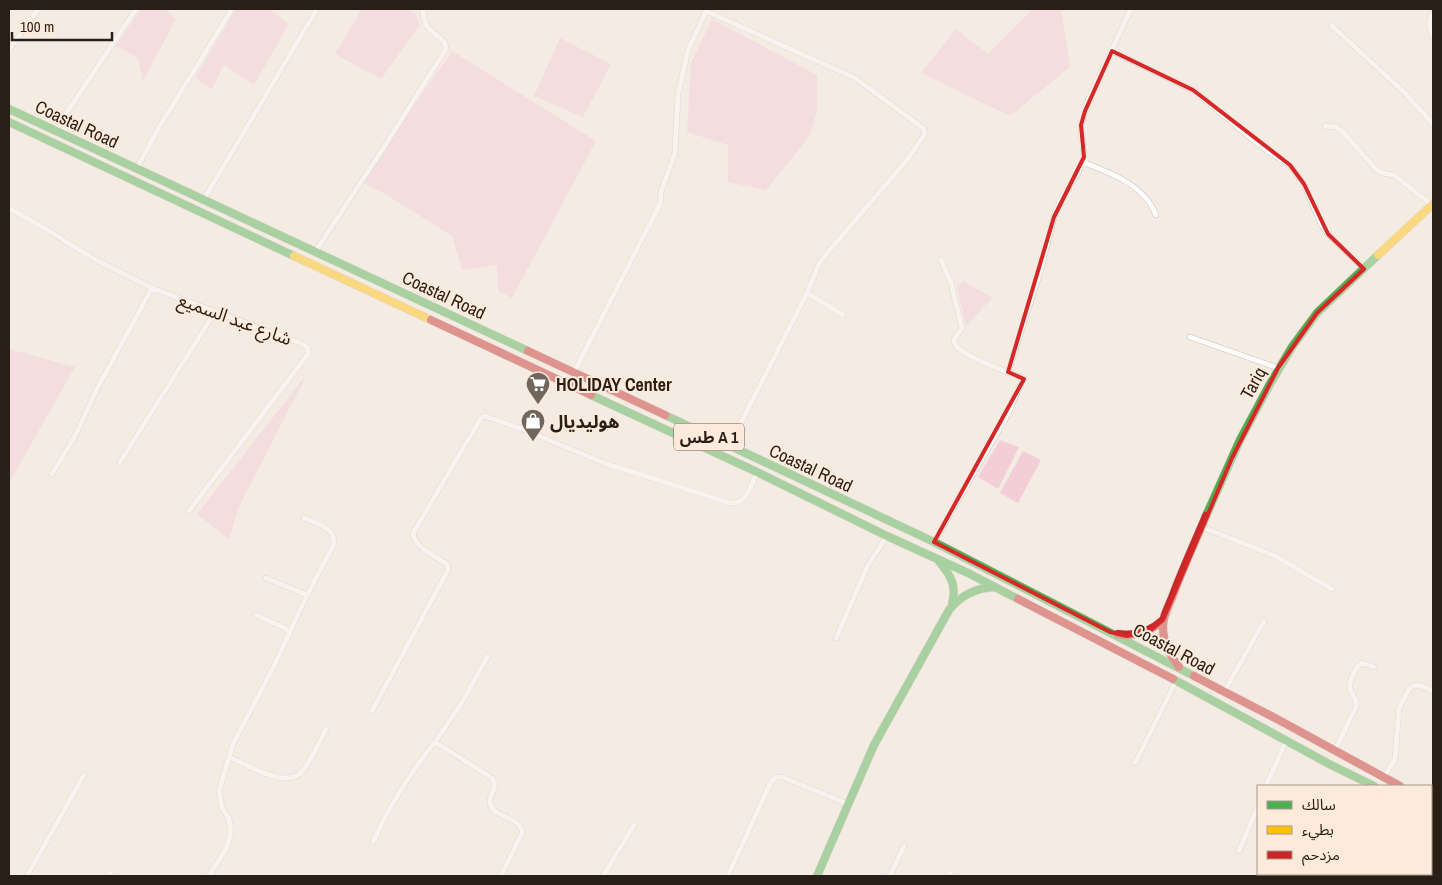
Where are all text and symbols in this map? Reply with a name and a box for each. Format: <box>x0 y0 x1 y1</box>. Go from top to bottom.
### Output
scale bar <box>12 10 112 42</box>
text: 100 m <box>20 16 54 37</box>
street label: Coastal Road <box>31 94 123 154</box>
street label: Coastal Road <box>398 265 490 325</box>
street label: شارع عبد السميع <box>174 287 295 353</box>
street label: Tariq <box>1234 362 1272 404</box>
supermarket icon: HOLIDAY Center <box>525 371 551 405</box>
place label: HOLIDAY Center <box>556 372 672 397</box>
shop icon: هوليديال <box>520 408 546 442</box>
place label: هوليديال <box>550 409 619 434</box>
road number: طس A 1 <box>674 424 744 451</box>
street label: Coastal Road <box>765 438 857 498</box>
street label: Coastal Road <box>1129 617 1219 681</box>
legend <box>1257 785 1432 875</box>
text: سالك <box>1302 794 1336 815</box>
text: بطيء <box>1302 819 1334 841</box>
text: مزدحم <box>1302 844 1340 866</box>

